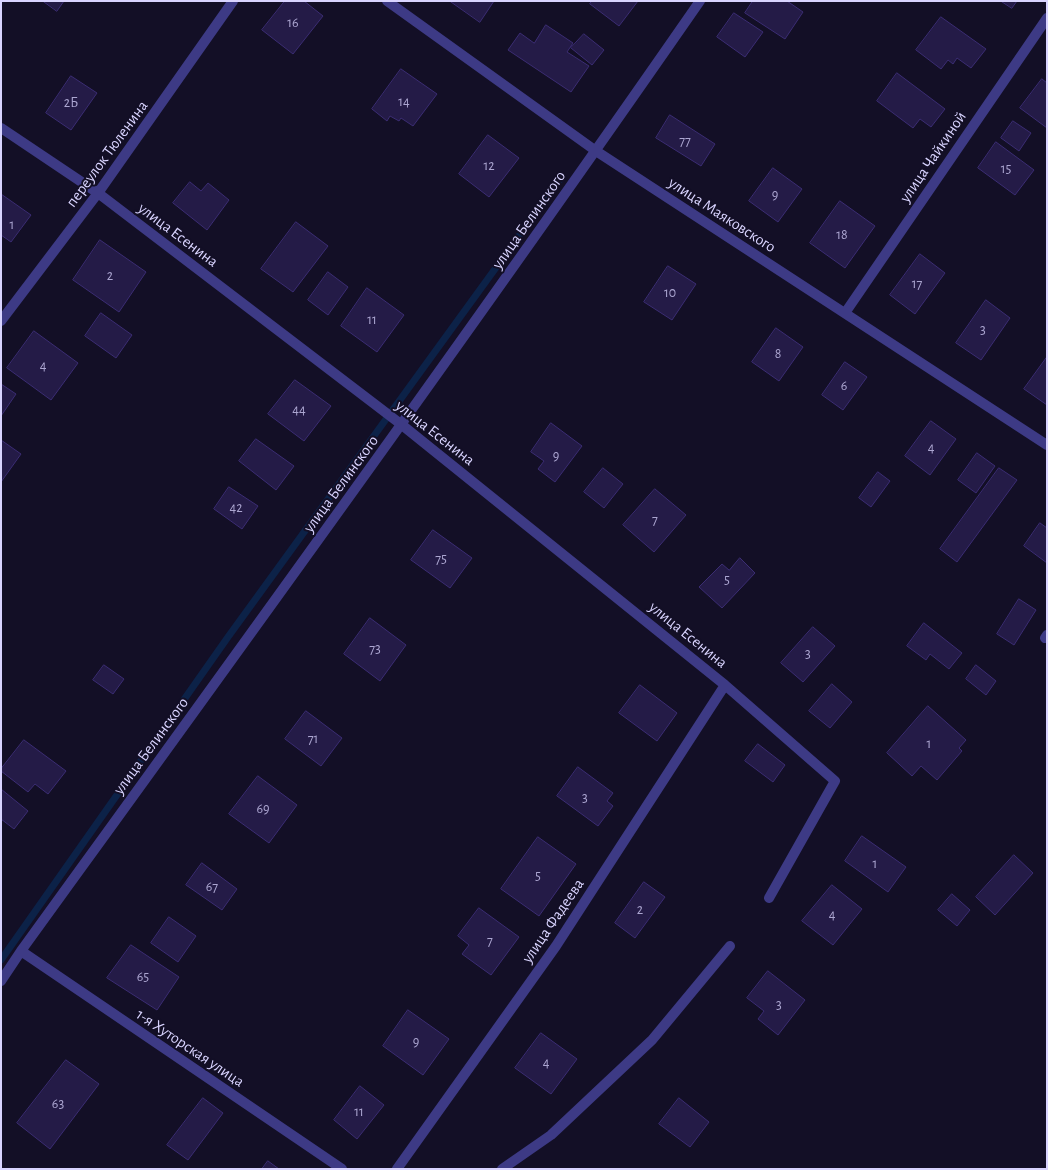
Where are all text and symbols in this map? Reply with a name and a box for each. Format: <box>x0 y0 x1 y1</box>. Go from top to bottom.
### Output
house number: 16 <box>287 15 299 31</box>
house number: 14 <box>398 94 410 110</box>
house number: 2Б <box>64 95 78 111</box>
street label: переулок Тюленина <box>62 97 152 211</box>
street label: улица Чайкиной <box>896 108 970 206</box>
house number: 77 <box>679 133 691 149</box>
house number: 12 <box>483 158 495 174</box>
house number: 15 <box>1001 161 1011 177</box>
street label: улица Белинского <box>488 167 570 273</box>
street label: улица Маяковского <box>665 173 779 257</box>
house number: 9 <box>772 187 778 203</box>
street label: улица Есенина <box>134 199 222 271</box>
house number: 1 <box>10 217 14 233</box>
house number: 18 <box>836 227 848 243</box>
house number: 2 <box>107 268 113 284</box>
house number: 17 <box>912 276 922 292</box>
house number: 10 <box>664 285 676 301</box>
house number: 11 <box>367 312 377 328</box>
house number: 3 <box>980 322 986 338</box>
house number: 8 <box>775 346 781 362</box>
house number: 4 <box>40 358 46 374</box>
house number: 6 <box>841 378 847 394</box>
street label: улица Есенина <box>392 396 478 470</box>
house number: 44 <box>292 402 306 418</box>
street label: улица Белинского <box>299 432 383 536</box>
house number: 4 <box>928 440 934 456</box>
house number: 9 <box>553 448 559 464</box>
house number: 42 <box>229 500 243 516</box>
house number: 7 <box>652 512 658 528</box>
house number: 75 <box>435 551 447 567</box>
house number: 5 <box>724 572 730 588</box>
street label: улица Есенина <box>645 598 731 672</box>
house number: 73 <box>369 641 381 657</box>
house number: 3 <box>805 646 811 662</box>
street label: улица Белинского <box>109 694 193 798</box>
house number: 71 <box>308 731 318 747</box>
house number: 1 <box>927 736 931 752</box>
house number: 3 <box>582 790 588 806</box>
house number: 69 <box>256 801 270 817</box>
house number: 1 <box>873 856 877 872</box>
house number: 5 <box>535 868 541 884</box>
street label: улица Фадеева <box>518 875 588 967</box>
house number: 67 <box>206 879 218 895</box>
house number: 2 <box>637 902 643 918</box>
house number: 4 <box>829 907 835 923</box>
house number: 7 <box>487 933 493 949</box>
house number: 65 <box>137 969 149 985</box>
house number: 3 <box>776 997 782 1013</box>
street label: 1-я Хуторская улица <box>132 1005 248 1091</box>
house number: 9 <box>413 1034 419 1050</box>
house number: 4 <box>543 1055 549 1071</box>
house number: 63 <box>52 1096 64 1112</box>
house number: 11 <box>354 1104 364 1120</box>

